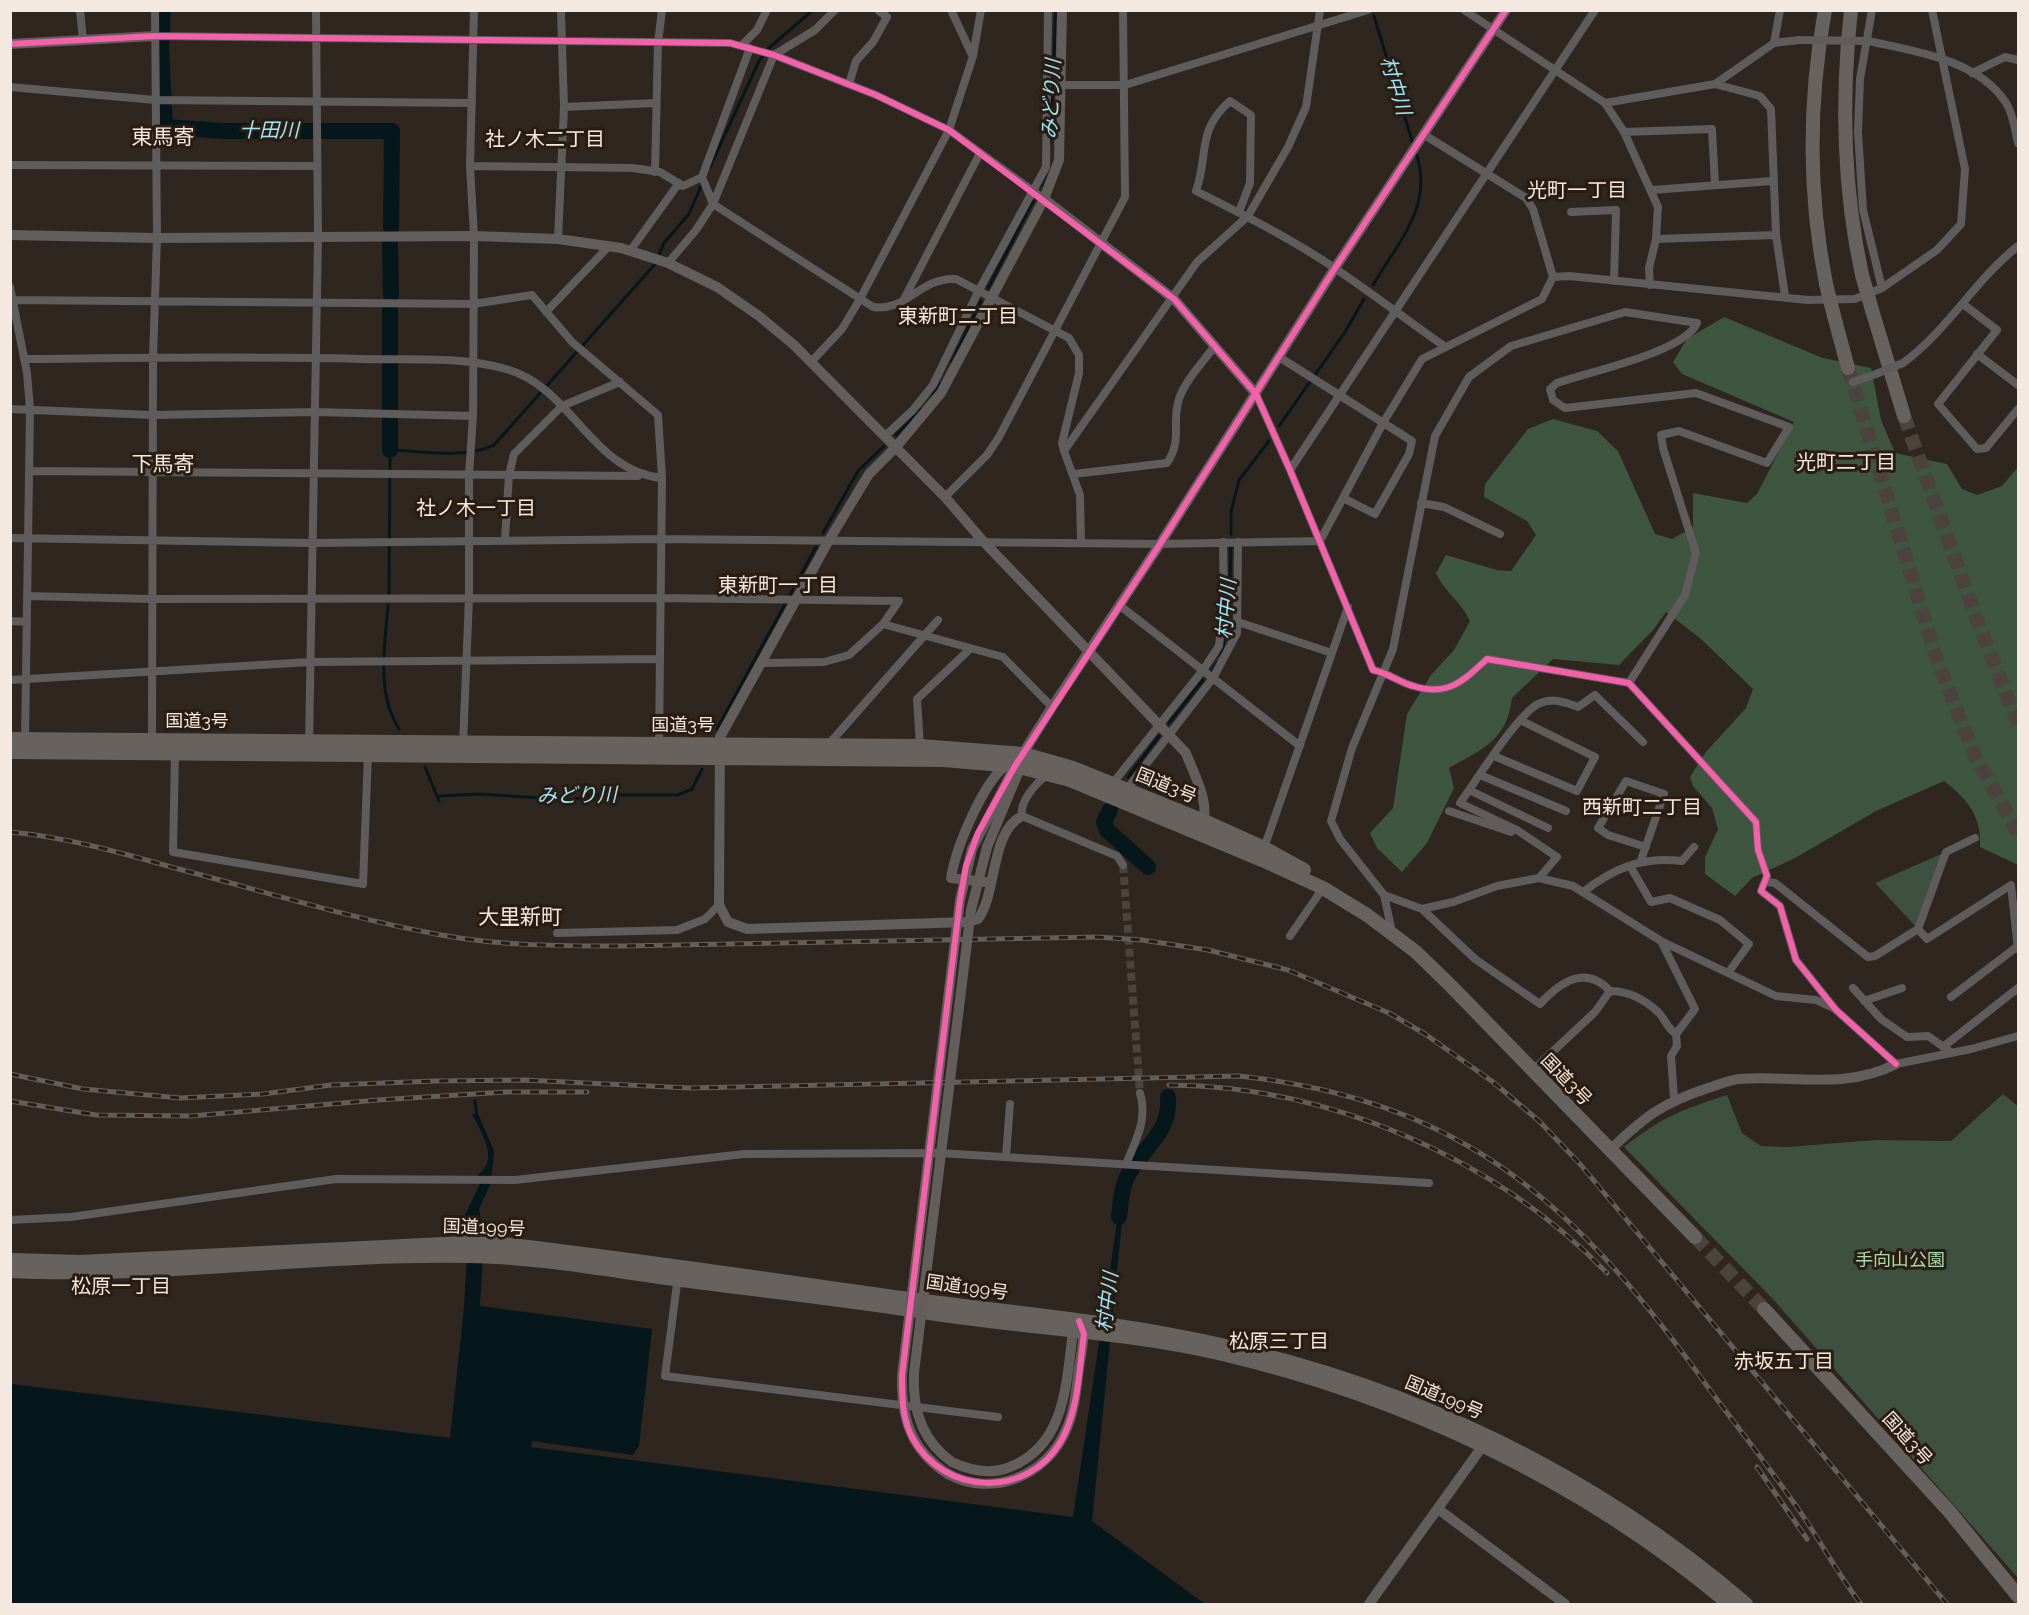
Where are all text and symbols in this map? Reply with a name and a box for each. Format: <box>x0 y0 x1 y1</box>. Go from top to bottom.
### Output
water label: 村中川 <box>1375 54 1415 118</box>
water label: みどり川 <box>1038 58 1066 140</box>
water label: 十田川 <box>239 119 299 143</box>
district label: 東馬寄 <box>132 125 194 151</box>
district label: 社ノ木二丁目 <box>485 128 605 152</box>
district label: 光町一丁目 <box>1527 179 1627 203</box>
district label: 東新町二丁目 <box>898 305 1018 329</box>
district label: 光町二丁目 <box>1796 451 1896 475</box>
district label: 下馬寄 <box>132 452 194 478</box>
district label: 社ノ木一丁目 <box>416 497 536 521</box>
district label: 東新町一丁目 <box>718 574 838 598</box>
water label: 村中川 <box>1212 578 1242 640</box>
street label: 国道3号 <box>165 711 229 733</box>
street label: 国道3号 <box>651 715 715 737</box>
street label: 国道3号 <box>1132 764 1200 808</box>
water label: みどり川 <box>537 783 617 809</box>
district label: 西新町二丁目 <box>1582 796 1702 820</box>
district label: 大里新町 <box>478 905 562 931</box>
street label: 国道3号 <box>1536 1050 1596 1110</box>
street label: 国道199号 <box>442 1216 526 1240</box>
park label: 手向山公園 <box>1855 1250 1945 1272</box>
water label: 村中川 <box>1092 1271 1124 1333</box>
street label: 国道199号 <box>924 1272 1010 1304</box>
district label: 松原一丁目 <box>71 1275 171 1299</box>
district label: 松原三丁目 <box>1229 1330 1329 1354</box>
district label: 赤坂五丁目 <box>1734 1350 1834 1374</box>
street label: 国道199号 <box>1402 1372 1486 1424</box>
street label: 国道3号 <box>1878 1408 1936 1470</box>

